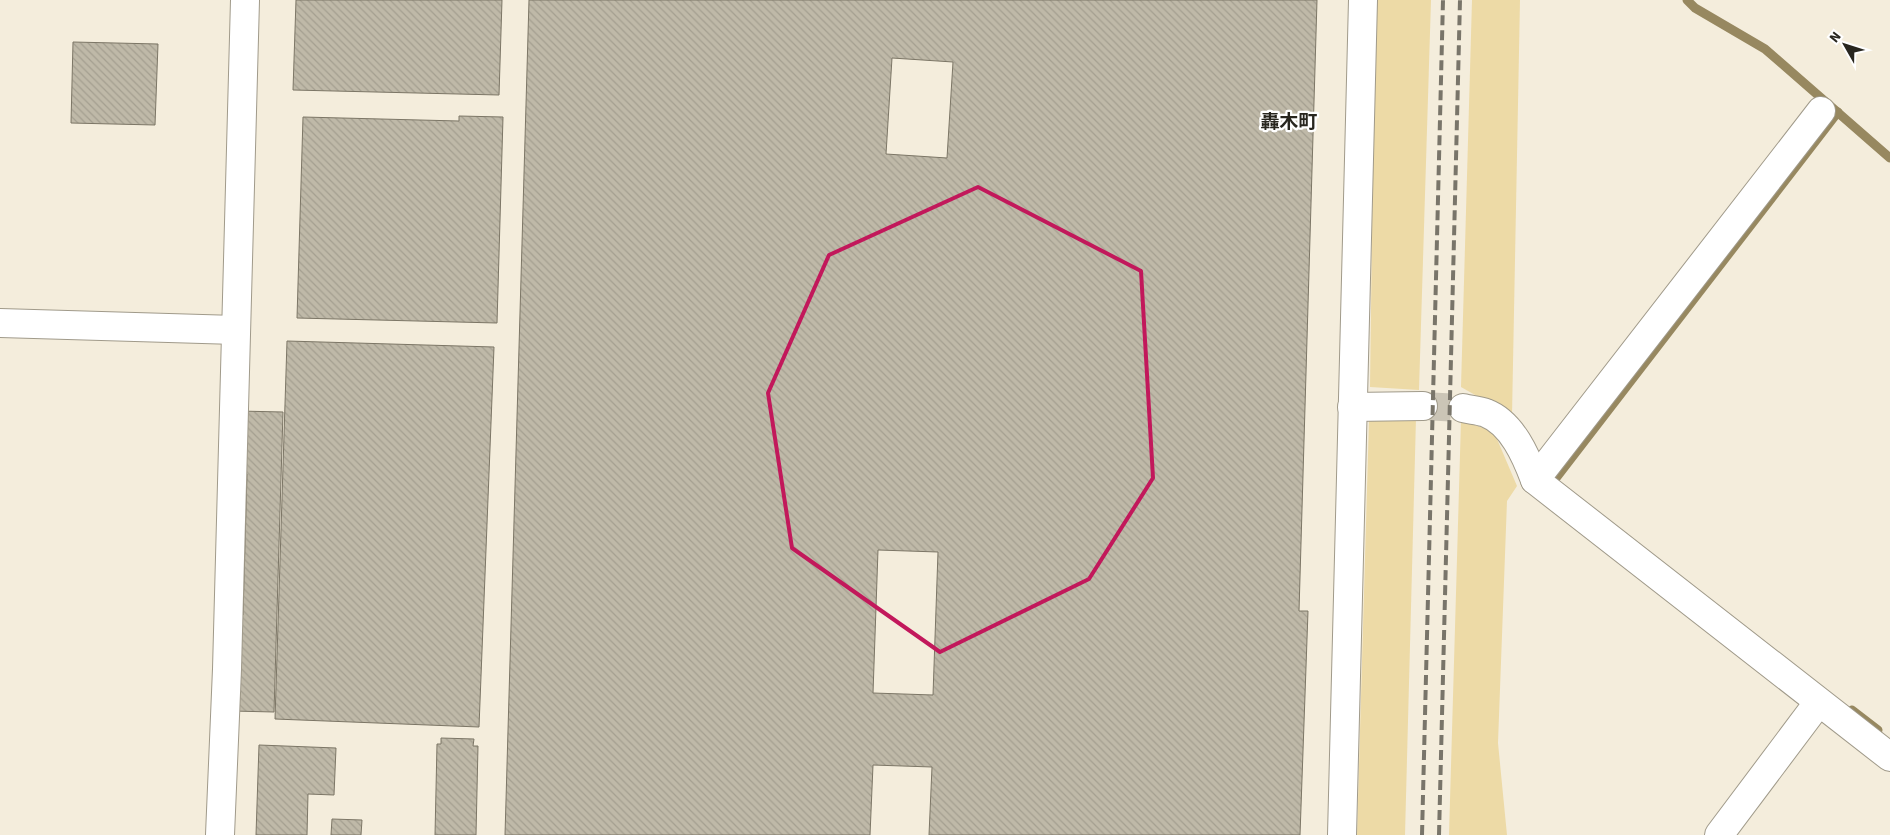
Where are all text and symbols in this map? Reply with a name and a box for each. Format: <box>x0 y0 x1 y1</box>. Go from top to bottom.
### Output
north arrow <box>1820 20 1870 70</box>
text: N <box>1825 28 1846 47</box>
district label: 轟木町 <box>1260 109 1318 136</box>

